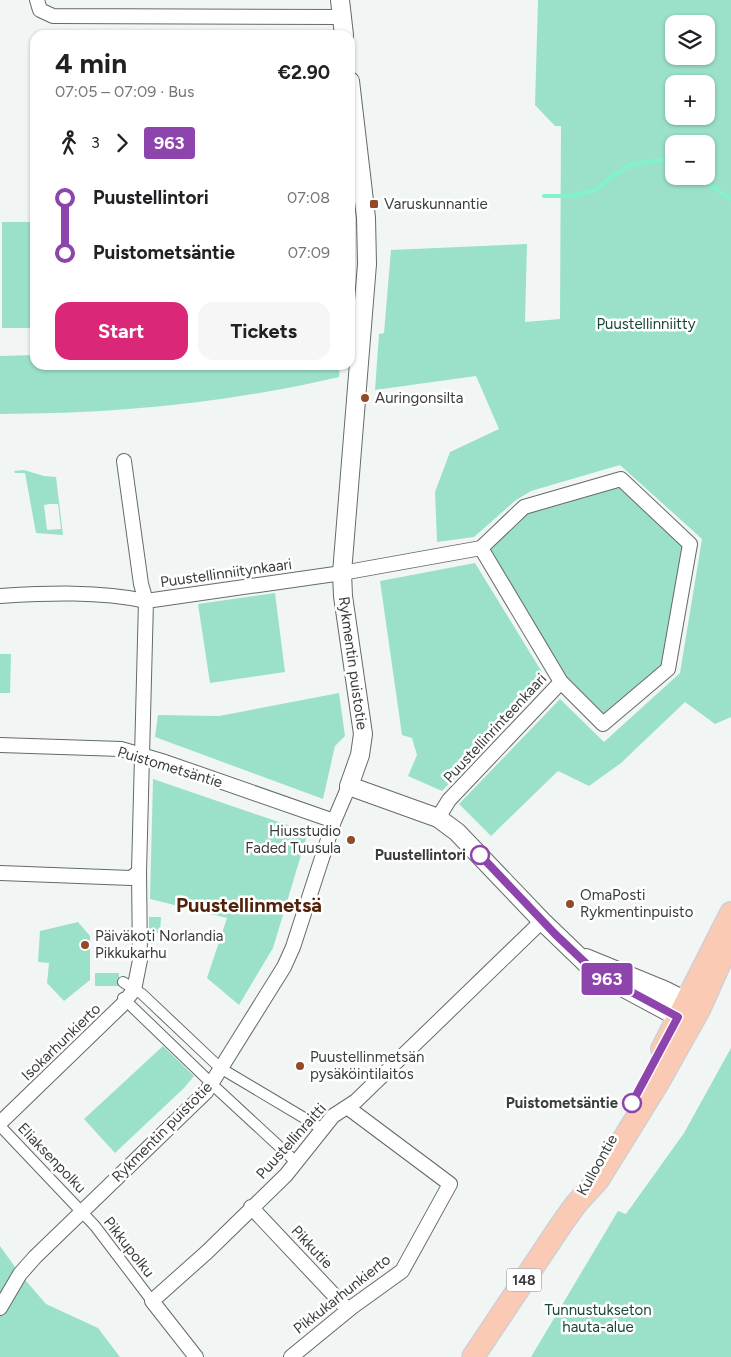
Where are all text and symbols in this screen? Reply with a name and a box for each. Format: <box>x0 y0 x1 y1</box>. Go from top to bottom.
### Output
map controls <box>665 15 715 185</box>
button: layers <box>665 15 715 65</box>
text: 4 min <box>55 46 127 80</box>
text: €2.90 <box>278 61 330 84</box>
button: + <box>665 75 715 125</box>
text: 07:05 – 07:09 · Bus <box>55 82 194 101</box>
icon: walk <box>55 129 83 157</box>
icon: forward <box>108 129 136 157</box>
text: 963 <box>154 132 185 154</box>
text: 3 <box>91 133 100 152</box>
button: − <box>665 135 715 185</box>
text: Puustellintori <box>93 186 209 209</box>
text: 07:08 <box>287 188 330 207</box>
place label: Varuskunnantie <box>384 195 488 213</box>
marker: Varuskunnantie <box>368 198 380 210</box>
text: Puistometsäntie <box>93 241 235 264</box>
text: 07:09 <box>288 243 330 262</box>
button: Start <box>55 302 188 360</box>
button: Tickets <box>198 302 330 360</box>
park label: Puustellinniitty <box>596 315 696 333</box>
place label: Auringonsilta <box>375 389 463 407</box>
marker: Auringonsilta <box>359 392 371 404</box>
street label: Puustellinniitynkaari <box>159 555 293 591</box>
street label: Rykmentin puistotie <box>335 595 371 731</box>
street label: Puustellinrinteenkaari <box>440 670 550 786</box>
street label: Puistometsäntie <box>115 742 225 792</box>
place label: Hiusstudio Faded Tuusula <box>245 822 341 857</box>
marker: Hiusstudio Faded Tuusula <box>345 834 357 846</box>
marker: Puustellintori <box>470 845 490 865</box>
place label: Puustellintori <box>375 846 466 864</box>
place label: OmaPosti Rykmentinpuisto <box>580 886 694 921</box>
district label: Puustellinmetsä <box>176 893 322 917</box>
marker: OmaPosti Rykmentinpuisto <box>564 898 576 910</box>
place label: Päiväkoti Norlandia Pikkukarhu <box>95 927 224 962</box>
marker: Päiväkoti Norlandia Pikkukarhu <box>79 939 91 951</box>
line badge: 963 <box>578 963 636 995</box>
text: 963 <box>592 968 622 990</box>
street label: Isokarhunkierto <box>18 1000 105 1084</box>
place label: Puustellinmetsän pysäköintilaitos <box>310 1048 424 1083</box>
marker: Puustellinmetsän pysäköintilaitos <box>294 1060 306 1072</box>
street label: Rykmentin puistotie <box>108 1078 216 1186</box>
marker: Puistometsäntie <box>622 1093 642 1113</box>
place label: Puistometsäntie <box>506 1094 619 1112</box>
street label: Puustellinraitti <box>252 1099 330 1183</box>
street label: Eliaksenpolku <box>14 1119 90 1197</box>
street label: Kulloontie <box>573 1131 621 1199</box>
street label: Pikkupolku <box>100 1213 158 1281</box>
street label: Pikkutie <box>288 1222 336 1272</box>
street label: Pikkukarhunkierto <box>290 1250 394 1338</box>
road number: 148 <box>506 1268 542 1292</box>
park label: Tunnustukseton hauta-alue <box>544 1301 652 1336</box>

